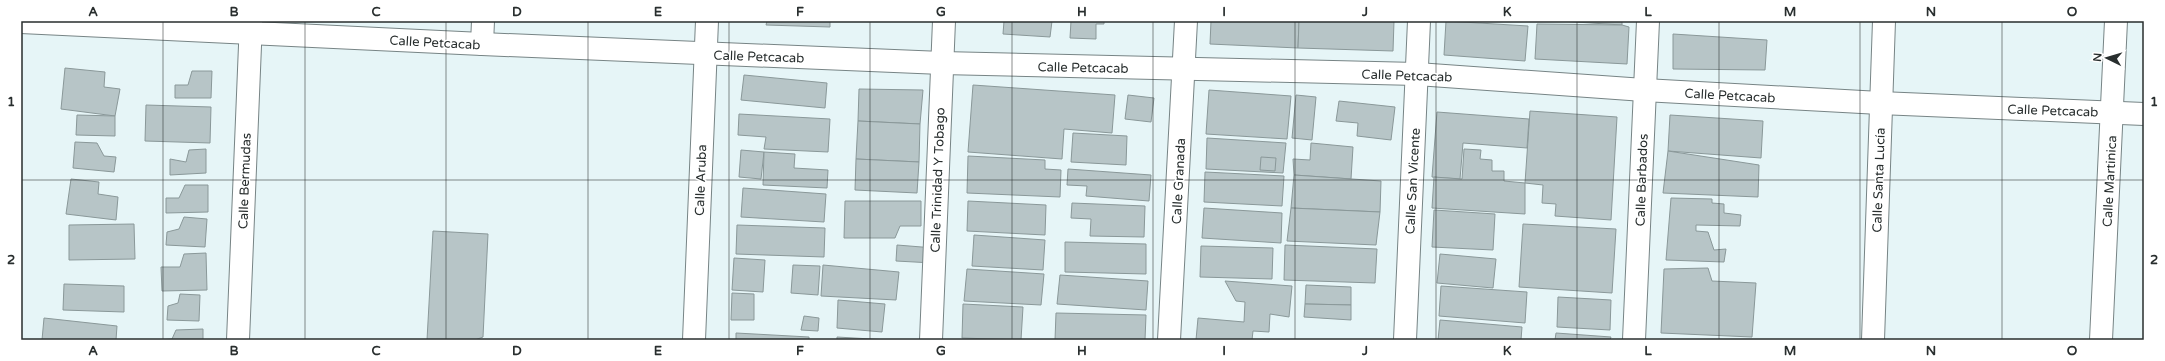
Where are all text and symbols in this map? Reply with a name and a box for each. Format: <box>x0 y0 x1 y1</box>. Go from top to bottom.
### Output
text: A <box>88 4 98 20</box>
text: B <box>229 4 239 20</box>
text: C <box>371 4 381 20</box>
text: D <box>512 4 522 20</box>
text: E <box>654 4 662 20</box>
text: F <box>796 4 804 20</box>
text: G <box>936 4 946 20</box>
text: H <box>1077 4 1087 20</box>
text: I <box>1222 4 1226 20</box>
text: J <box>1361 4 1368 20</box>
text: K <box>1503 4 1512 20</box>
text: L <box>1644 4 1652 20</box>
text: M <box>1784 4 1796 20</box>
text: N <box>1926 4 1936 20</box>
text: O <box>2067 4 2078 20</box>
street label: Calle Petcacab <box>389 33 481 53</box>
north arrow <box>2087 38 2127 78</box>
street label: Calle Petcacab <box>713 47 805 67</box>
text: N <box>2091 52 2104 62</box>
street label: Calle Petcacab <box>1037 59 1129 77</box>
street label: Calle Petcacab <box>1361 66 1453 86</box>
street label: Calle Petcacab <box>1684 86 1776 106</box>
text: 1 <box>7 94 15 110</box>
text: 1 <box>2150 94 2158 110</box>
street label: Calle Petcacab <box>2007 101 2099 121</box>
street label: Calle Trinidad Y Tobago <box>927 107 949 253</box>
street label: Calle San Vicente <box>1402 127 1424 235</box>
street label: Calle Santa Lucía <box>1869 127 1889 233</box>
street label: Calle Bermudas <box>235 133 255 229</box>
street label: Calle Barbados <box>1632 133 1652 227</box>
street label: Calle Martinica <box>2100 135 2120 227</box>
street label: Calle Granada <box>1169 137 1189 225</box>
street label: Calle Aruba <box>692 144 710 216</box>
text: 2 <box>7 252 15 268</box>
text: 2 <box>2150 252 2158 268</box>
text: A <box>88 343 98 359</box>
text: B <box>229 343 239 359</box>
text: C <box>371 343 381 359</box>
text: D <box>512 343 522 359</box>
text: E <box>654 343 662 359</box>
text: F <box>796 343 804 359</box>
text: G <box>936 343 946 359</box>
text: H <box>1077 343 1087 359</box>
text: I <box>1222 343 1226 359</box>
text: J <box>1361 343 1368 359</box>
text: K <box>1503 343 1512 359</box>
text: L <box>1644 343 1652 359</box>
text: M <box>1784 343 1796 359</box>
text: N <box>1926 343 1936 359</box>
text: O <box>2067 343 2078 359</box>

